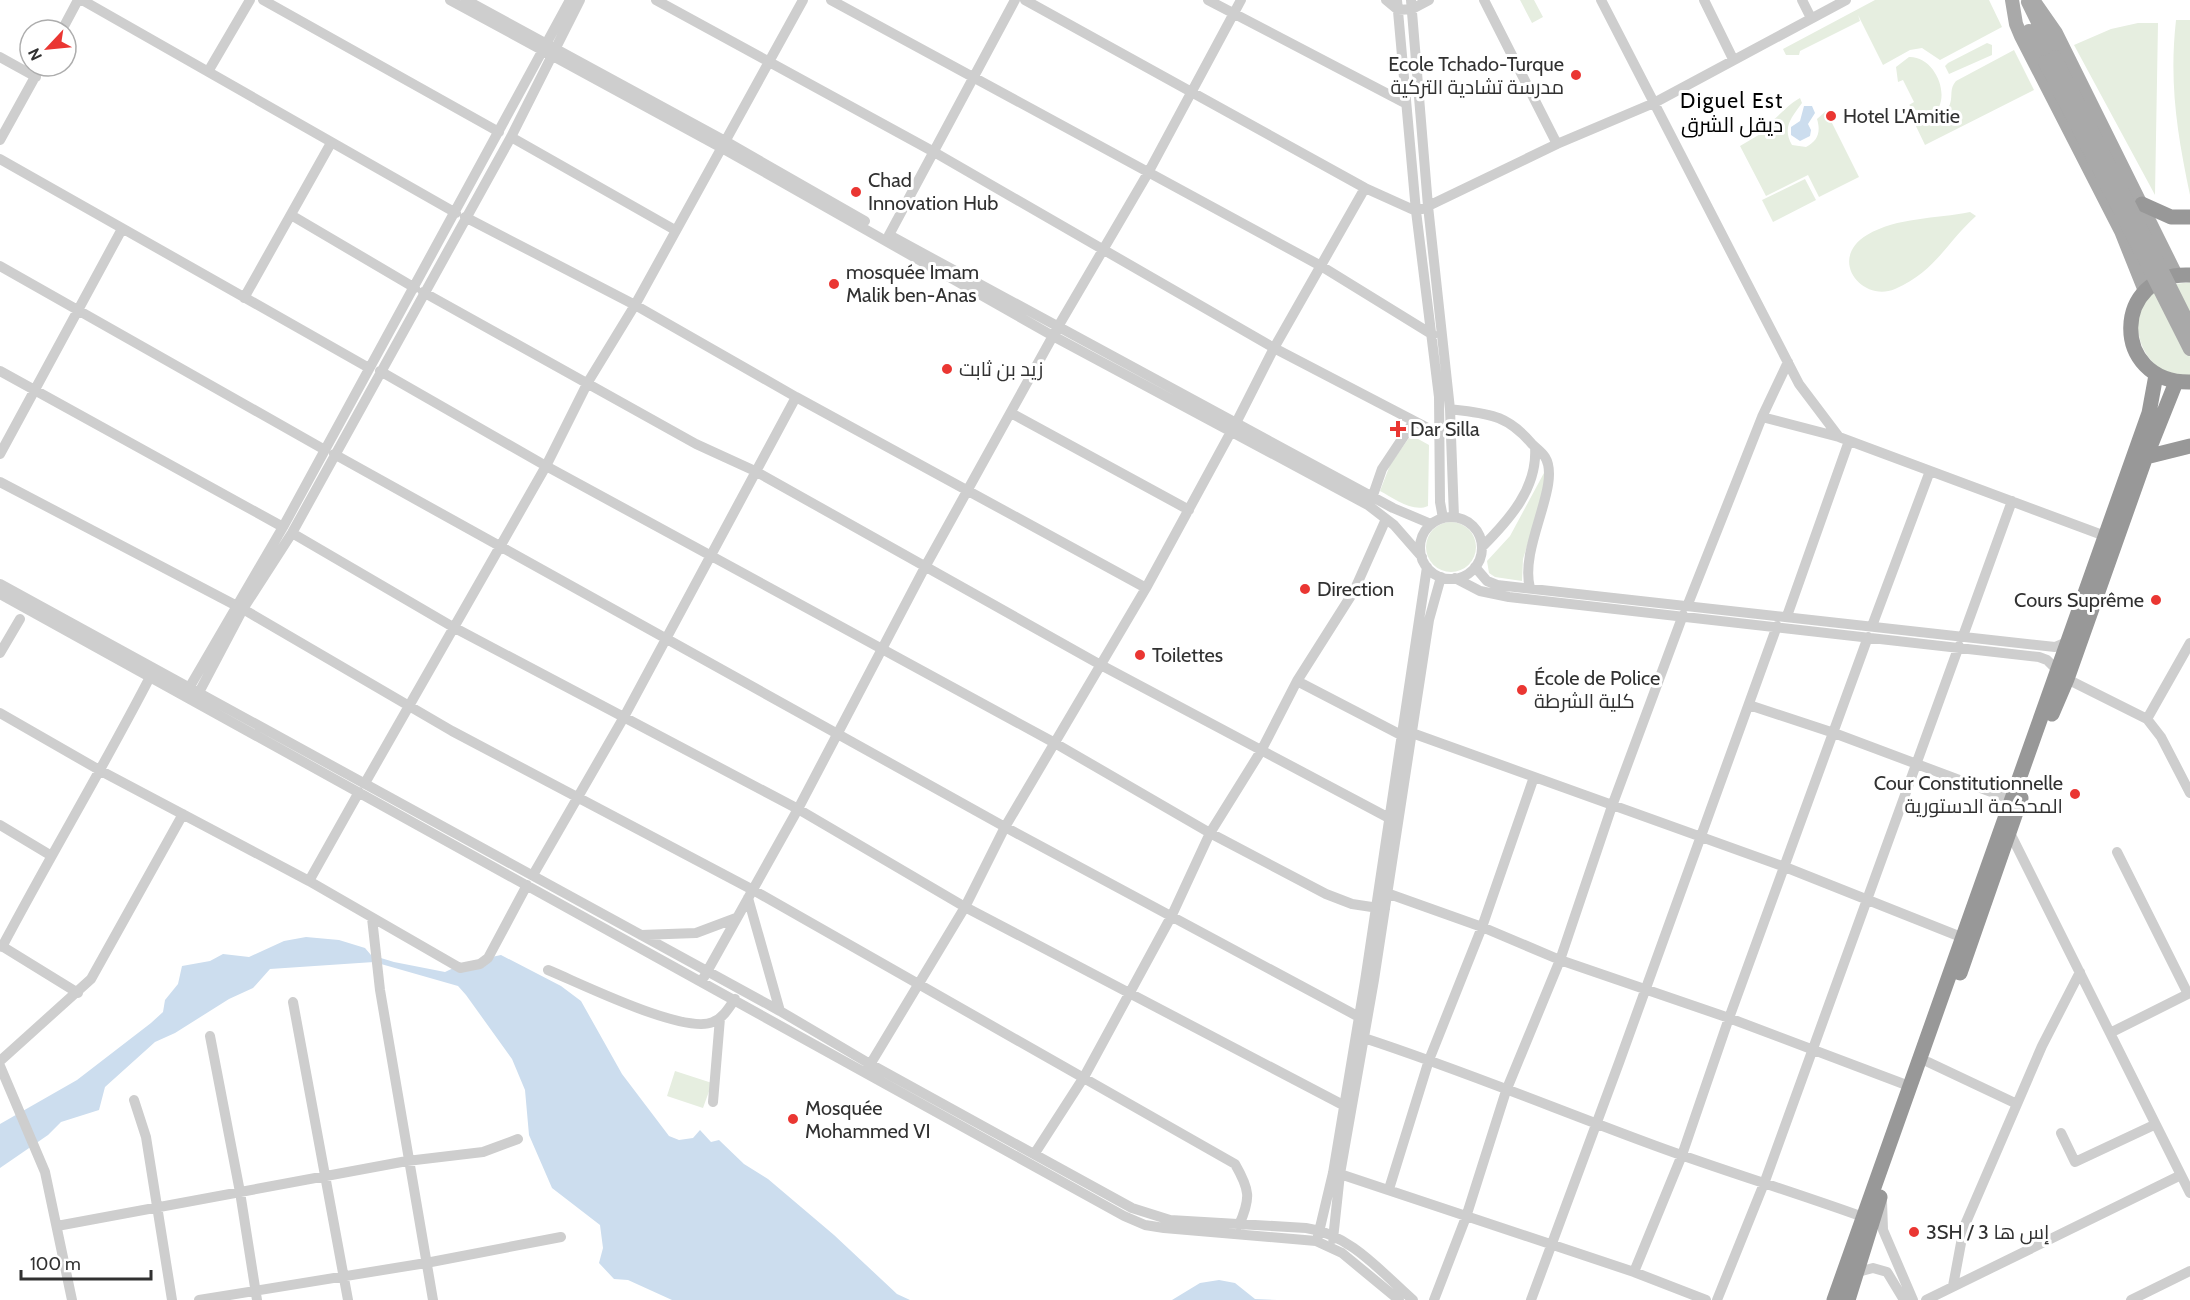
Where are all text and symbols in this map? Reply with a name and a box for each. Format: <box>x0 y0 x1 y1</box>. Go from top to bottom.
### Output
north arrow <box>18 18 78 78</box>
text: N <box>24 45 46 64</box>
place label: Ecole Tchado-Turque مدرسة تشادية التركية <box>1388 52 1564 99</box>
marker: Ecole Tchado-Turque مدرسة تشادية التركية <box>1569 68 1583 82</box>
district label: Diguel Est ديقل الشرق <box>1680 88 1784 138</box>
place label: Hotel L'Amitie <box>1843 104 1960 128</box>
marker: Hotel L'Amitie <box>1824 109 1838 123</box>
place label: Chad Innovation Hub <box>868 168 998 215</box>
marker: Chad Innovation Hub <box>849 185 863 199</box>
place label: mosquée Imam Malik ben-Anas <box>846 260 979 307</box>
marker: mosquée Imam Malik ben-Anas <box>827 277 841 291</box>
place label: زيد بن ثابت <box>959 357 1043 382</box>
marker: زيد بن ثابت <box>940 362 954 376</box>
place label: Dar Silla <box>1410 417 1480 441</box>
marker: Dar Silla <box>1391 422 1405 436</box>
place label: Direction <box>1317 577 1394 601</box>
marker: Direction <box>1298 582 1312 596</box>
place label: Cours Suprême <box>2014 588 2144 612</box>
marker: Cours Suprême <box>2149 593 2163 607</box>
place label: Toilettes <box>1152 643 1223 667</box>
marker: Toilettes <box>1133 648 1147 662</box>
place label: École de Police كلية الشرطة <box>1534 666 1660 713</box>
marker: École de Police كلية الشرطة <box>1515 683 1529 697</box>
place label: Cour Constitutionnelle المحكمة الدستورية <box>1874 771 2063 818</box>
marker: Cour Constitutionnelle المحكمة الدستورية <box>2068 787 2082 801</box>
place label: Mosquée Mohammed VI <box>805 1096 931 1143</box>
marker: Mosquée Mohammed VI <box>786 1112 800 1126</box>
place label: 3SH / 3 إس ها <box>1926 1220 2049 1245</box>
marker: 3SH / 3 إس ها <box>1907 1225 1921 1239</box>
scale bar <box>21 1243 152 1281</box>
text: 100 m <box>30 1253 81 1275</box>

